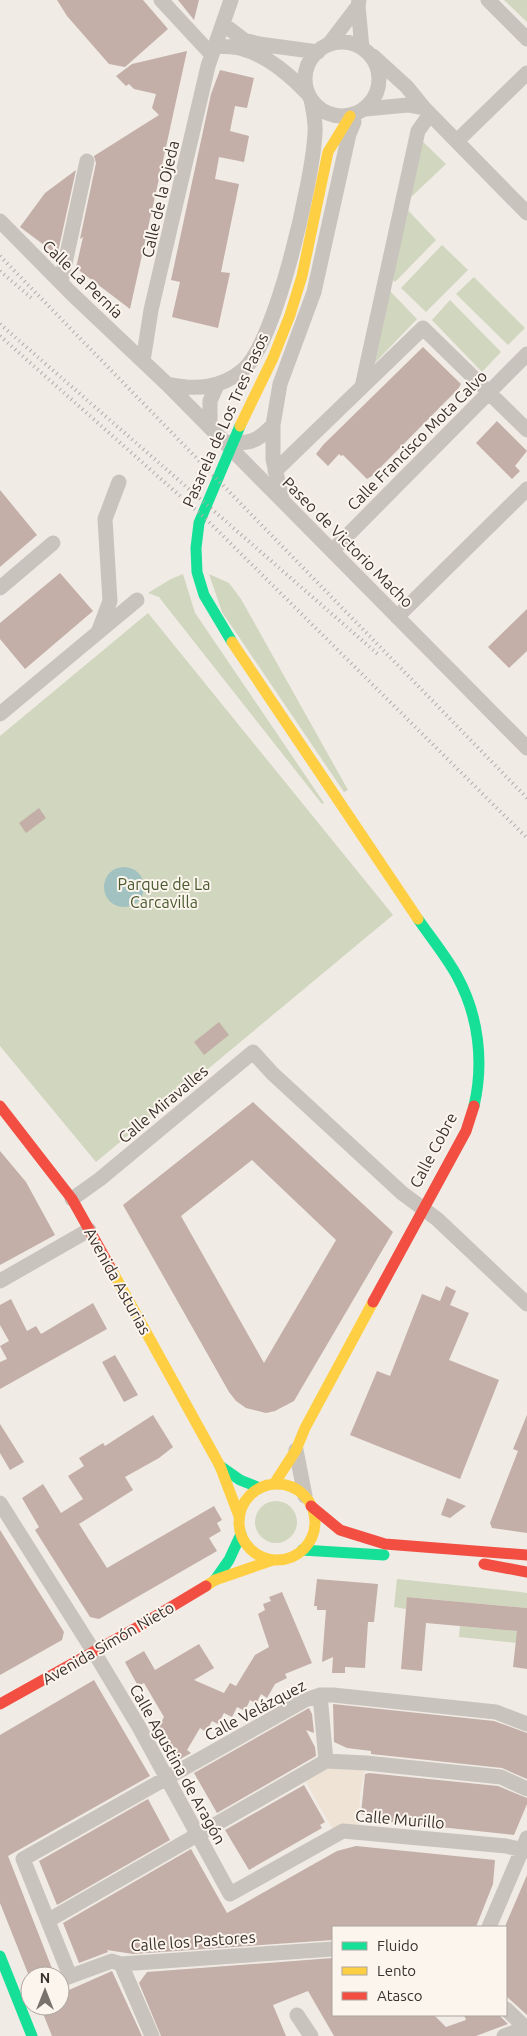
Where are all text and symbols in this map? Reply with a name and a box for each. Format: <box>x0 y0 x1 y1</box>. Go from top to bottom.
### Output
street label: Calle de la Ojeda <box>138 139 182 259</box>
street label: Calle La Pernía <box>39 236 127 322</box>
street label: Pasarela de Los Tres Pasos <box>178 330 272 510</box>
street label: Calle Francisco Mota Calvo <box>343 366 491 514</box>
street label: Paseo de Victorio Macho <box>279 473 417 611</box>
park label: Parque de La Carcavilla <box>118 875 210 911</box>
street label: Calle Miravalles <box>115 1061 211 1147</box>
street label: Calle Cobre <box>406 1109 460 1191</box>
street label: Avenida Asturias <box>81 1225 155 1338</box>
street label: Avenida Simón Nieto <box>39 1598 177 1688</box>
street label: Calle Velázquez <box>201 1676 309 1744</box>
street label: Calle Agustina de Aragón <box>126 1681 230 1847</box>
street label: Calle Murillo <box>355 1806 445 1832</box>
legend <box>332 1926 507 2016</box>
street label: Calle los Pastores <box>130 1928 256 1954</box>
text: Fluido <box>377 1937 419 1954</box>
text: Lento <box>377 1962 416 1979</box>
north arrow <box>20 1966 70 2016</box>
text: N <box>40 1970 50 1986</box>
text: Atasco <box>377 1987 423 2004</box>

